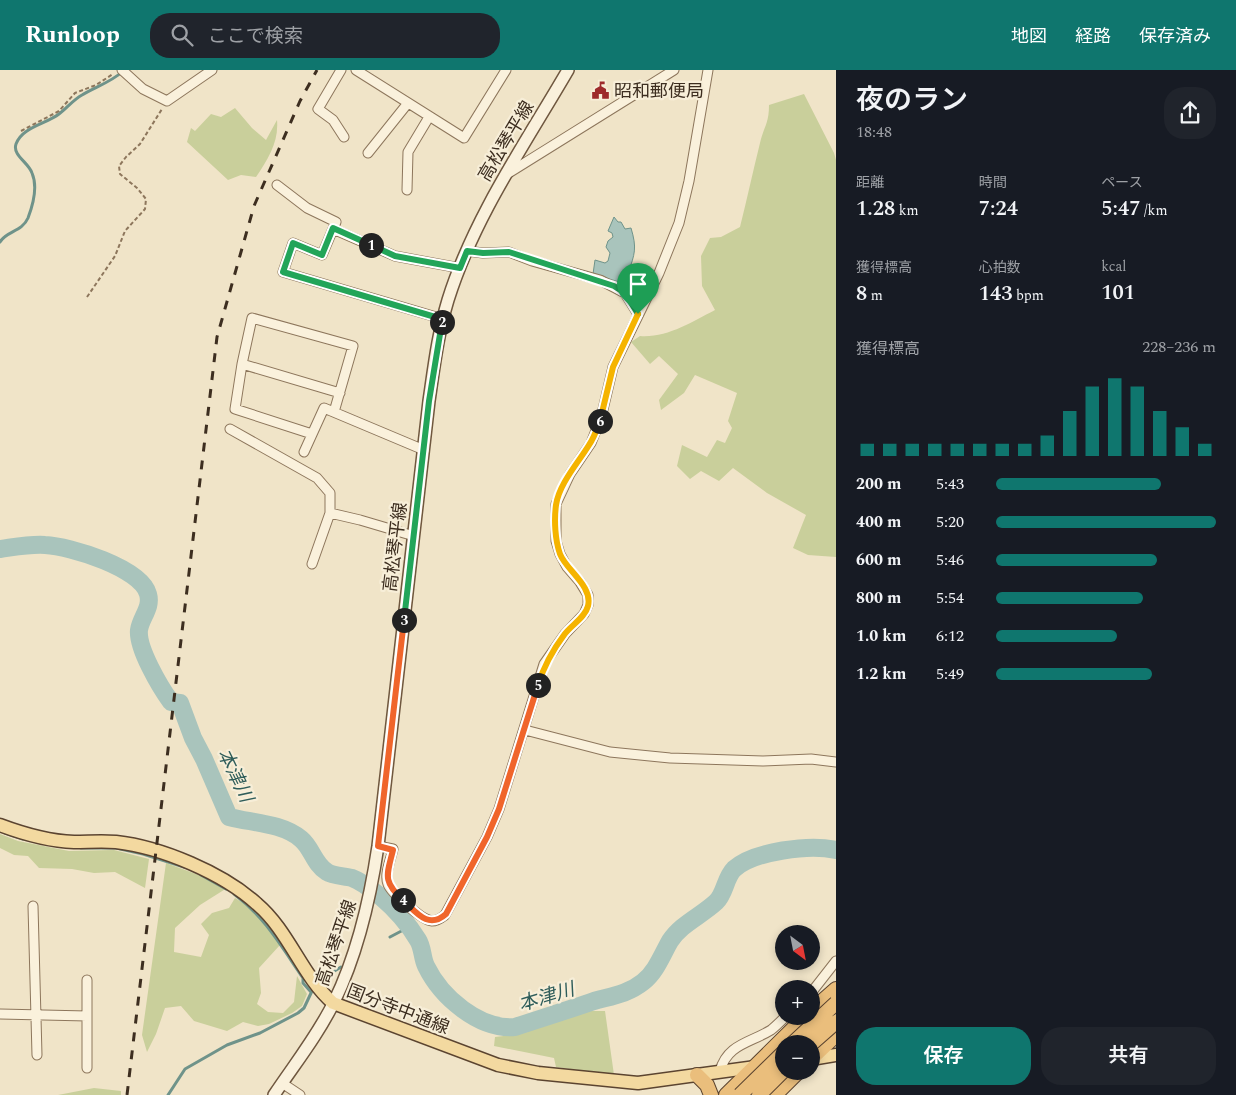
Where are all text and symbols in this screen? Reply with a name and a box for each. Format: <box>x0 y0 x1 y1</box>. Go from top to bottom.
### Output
search box <box>150 13 500 58</box>
text: Runloop <box>25 17 120 53</box>
icon: search <box>168 21 196 49</box>
text: ここで検索 <box>208 22 303 51</box>
text: 地図 <box>1011 23 1047 50</box>
text: 経路 <box>1075 23 1111 50</box>
text: 保存済み <box>1139 23 1211 50</box>
place label: 昭和郵便局 <box>614 78 704 105</box>
text: 夜のラン <box>856 79 968 122</box>
public building icon: 昭和郵便局 <box>590 81 610 101</box>
button: share <box>1164 87 1216 139</box>
street label: 高松琴平線 <box>472 96 541 187</box>
text: 18:48 <box>856 120 892 144</box>
text: 距離 <box>856 172 884 193</box>
text: 時間 <box>979 172 1007 193</box>
text: ペース <box>1101 172 1143 193</box>
text: 1.28 <box>856 193 895 225</box>
text: 7:24 <box>979 193 1018 225</box>
text: 5:47 <box>1101 193 1141 225</box>
text: km <box>895 200 919 221</box>
text: /km <box>1141 200 1167 221</box>
pin: 1 <box>358 232 384 258</box>
text: 1 <box>368 235 375 256</box>
text: kcal <box>1101 256 1126 277</box>
text: 獲得標高 <box>856 257 912 278</box>
text: 心拍数 <box>979 257 1021 278</box>
pin <box>617 263 659 314</box>
icon: arrive <box>624 270 652 298</box>
text: 101 <box>1101 277 1135 309</box>
text: 8 <box>856 278 867 310</box>
text: 143 <box>979 278 1012 310</box>
text: m <box>867 285 883 306</box>
text: bpm <box>1012 285 1044 306</box>
pin: 2 <box>430 310 454 334</box>
text: 2 <box>439 312 446 333</box>
text: 228–236 m <box>1142 335 1216 359</box>
text: 獲得標高 <box>856 337 920 361</box>
pin: 6 <box>588 408 612 434</box>
text: 6 <box>597 411 604 432</box>
text: 200 m <box>856 472 901 496</box>
text: 5:43 <box>936 472 964 496</box>
street label: 高松琴平線 <box>377 501 414 593</box>
text: 400 m <box>856 510 901 534</box>
text: 5:20 <box>936 510 964 534</box>
text: 600 m <box>856 548 901 572</box>
text: 5:46 <box>936 548 964 572</box>
text: 800 m <box>856 586 901 610</box>
text: 5:54 <box>936 586 964 610</box>
pin: 3 <box>392 608 416 632</box>
text: 3 <box>401 610 408 631</box>
text: 1.0 km <box>856 624 906 648</box>
text: 6:12 <box>936 624 964 648</box>
text: 1.2 km <box>856 662 906 686</box>
text: 5:49 <box>936 662 964 686</box>
pin: 5 <box>526 672 550 698</box>
text: 5 <box>535 675 542 696</box>
water label: 本津川 <box>209 744 261 809</box>
pin: 4 <box>390 888 416 912</box>
text: 4 <box>400 890 407 911</box>
street label: 高松琴平線 <box>309 896 364 990</box>
north arrow <box>775 925 820 970</box>
map controls <box>775 925 820 1080</box>
water label: 本津川 <box>515 975 580 1020</box>
street label: 国分寺中通線 <box>343 978 453 1041</box>
button: + <box>775 980 820 1025</box>
button: 保存 <box>856 1027 1031 1085</box>
button: 共有 <box>1041 1027 1216 1085</box>
button: − <box>775 1035 820 1080</box>

